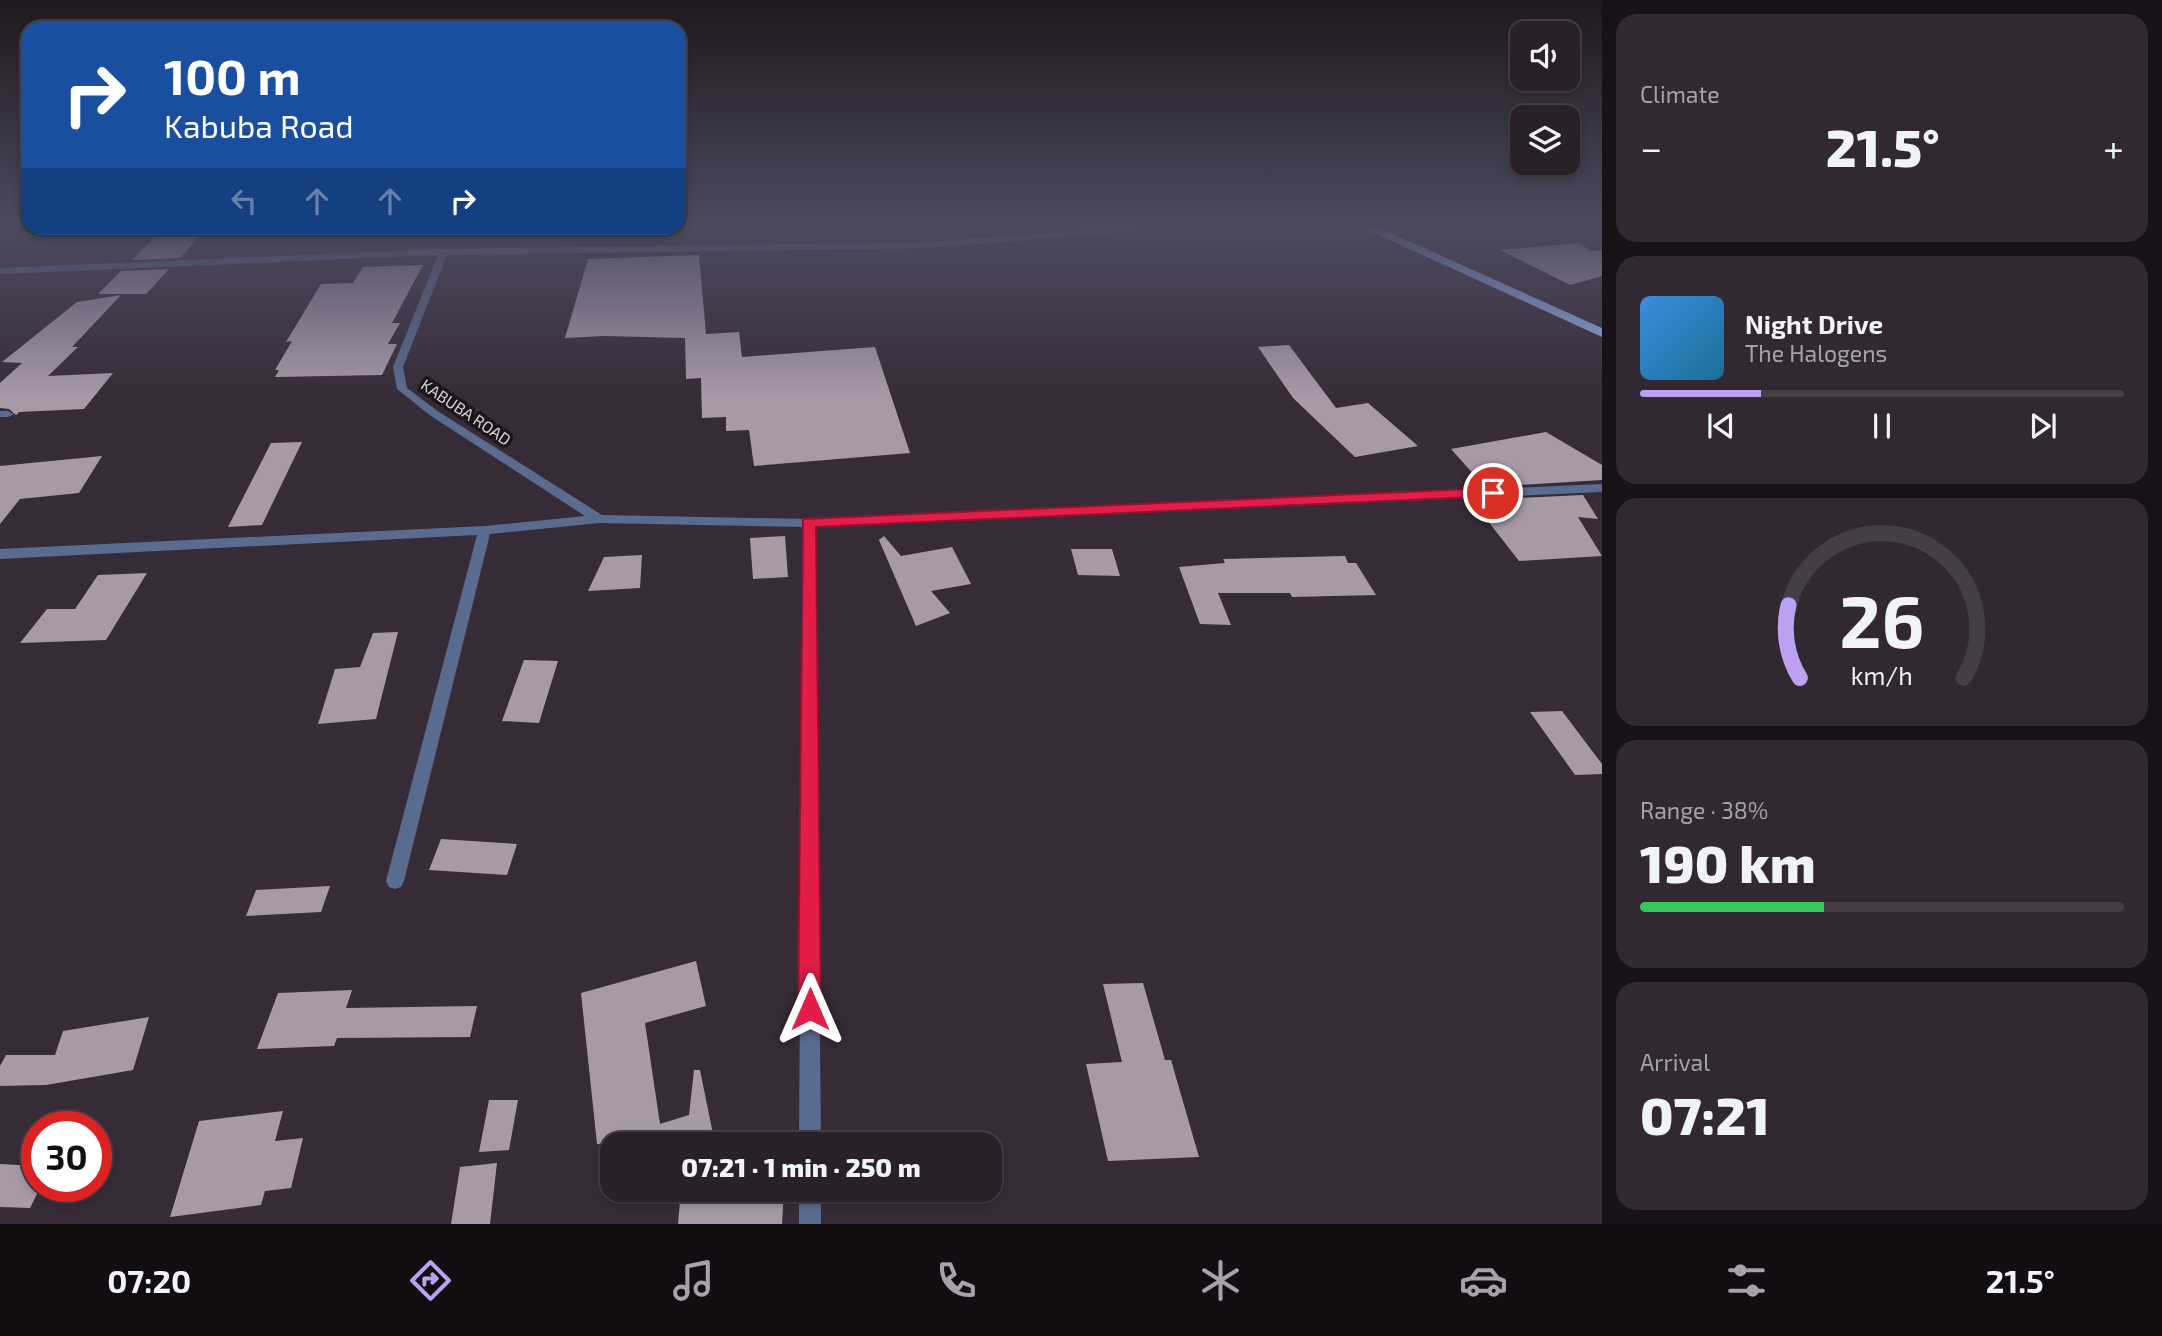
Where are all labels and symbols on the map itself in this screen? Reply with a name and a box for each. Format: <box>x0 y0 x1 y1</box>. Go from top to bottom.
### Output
street label: KABUBA ROAD <box>418 375 515 449</box>
pin <box>1463 463 1523 523</box>
position arrow <box>773 972 847 1046</box>
speed limit sign: 30 <box>21 1111 112 1202</box>

